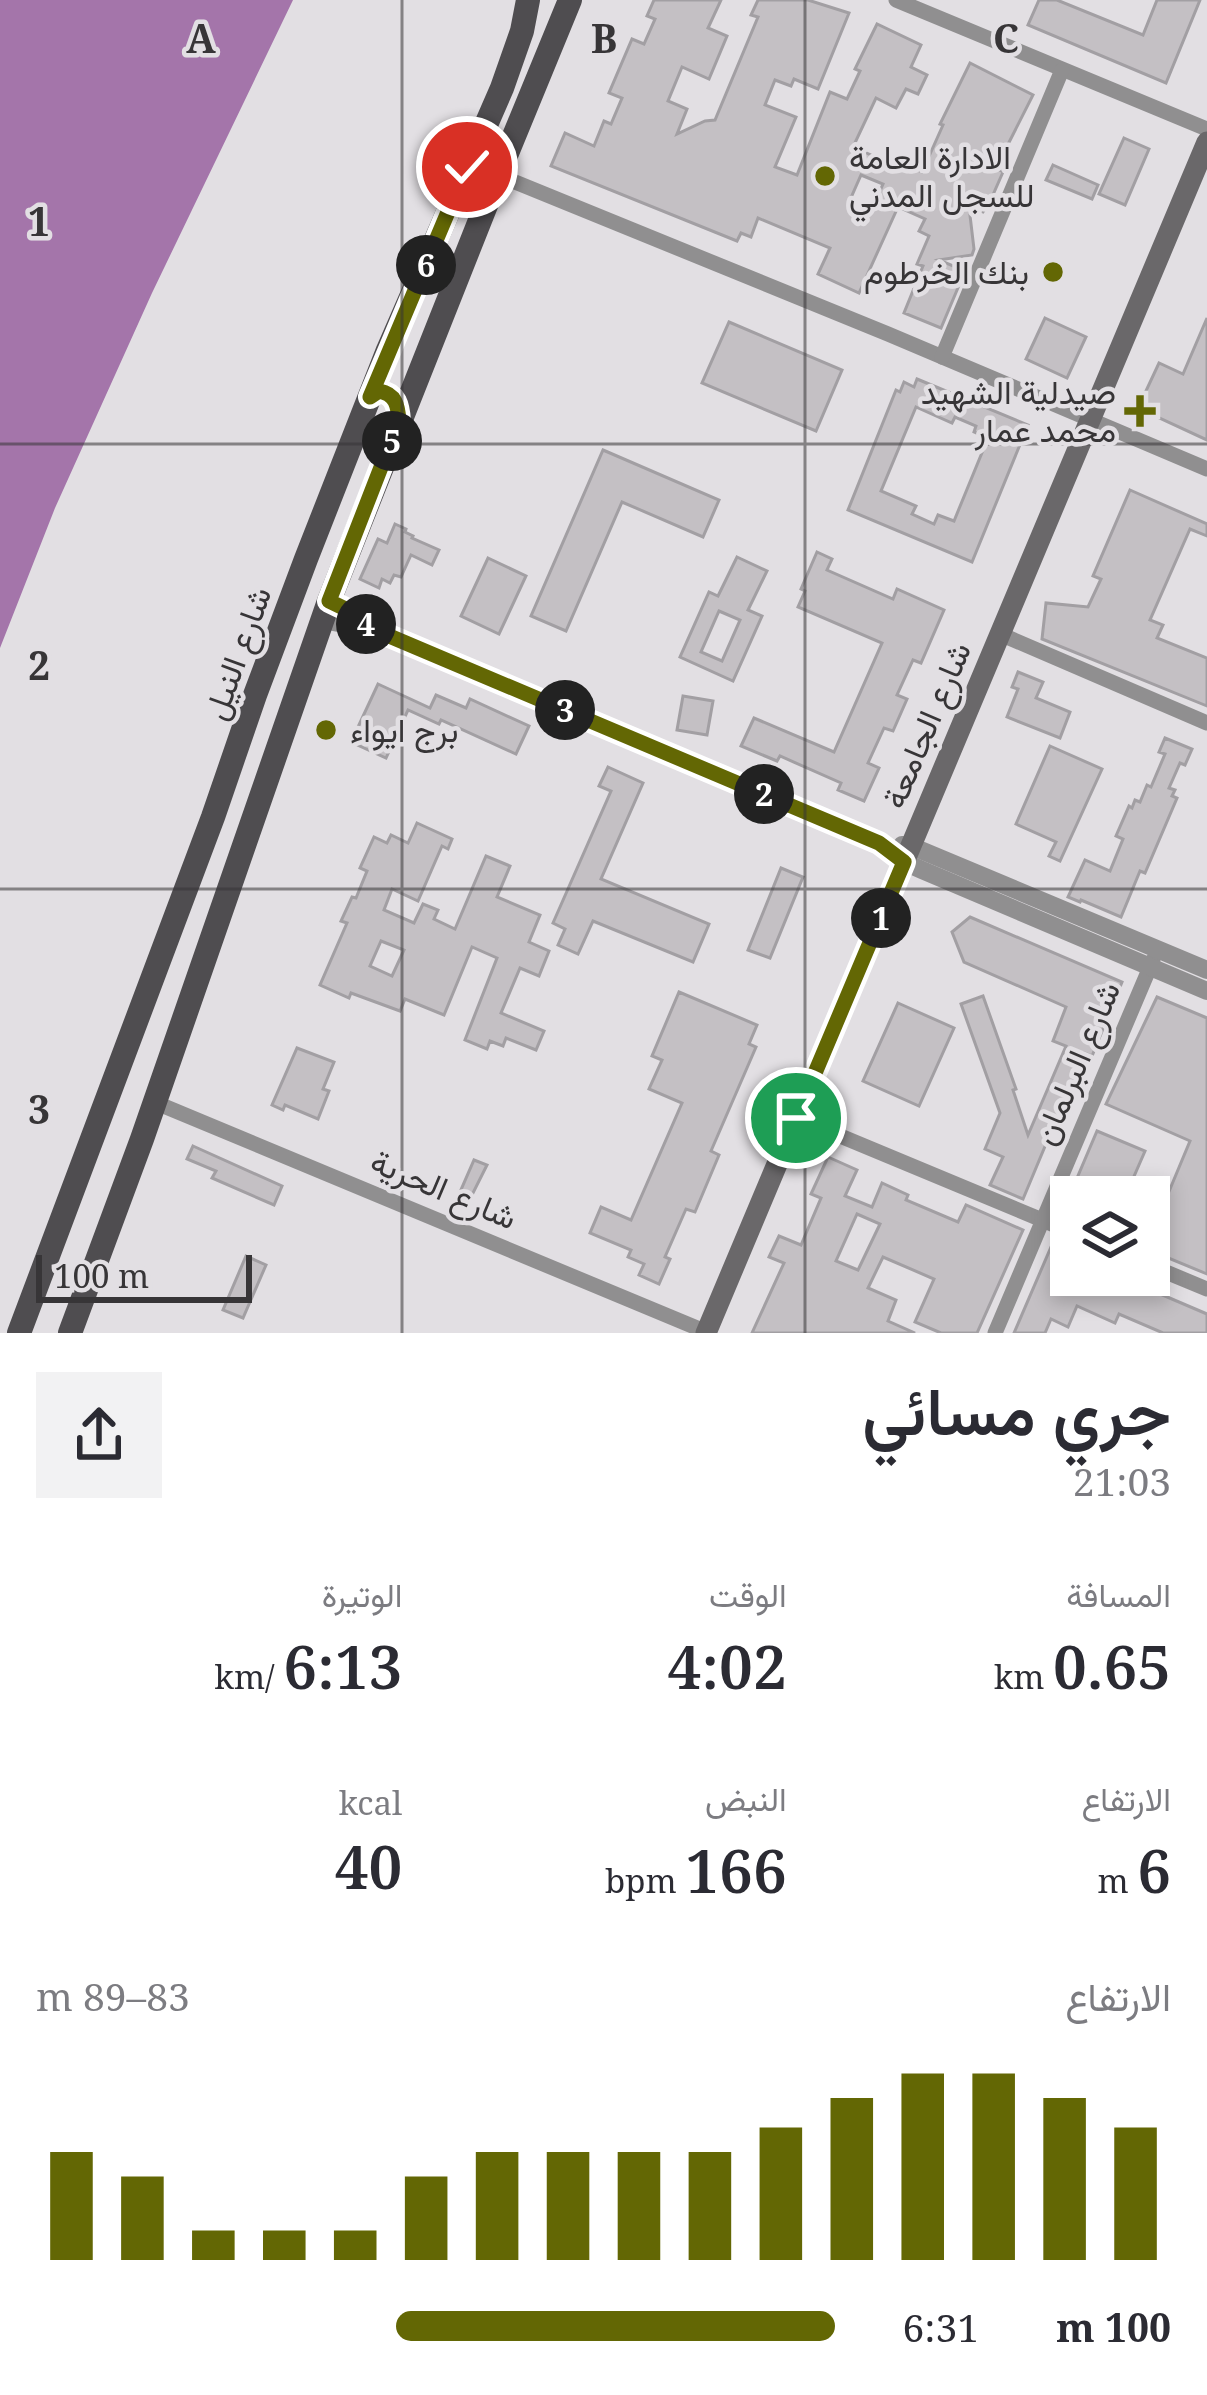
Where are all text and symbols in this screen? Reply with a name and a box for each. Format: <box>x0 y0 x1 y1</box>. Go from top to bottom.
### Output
text: A <box>186 11 216 64</box>
text: B <box>591 11 617 64</box>
text: C <box>993 11 1019 64</box>
pin <box>416 116 518 218</box>
icon: check <box>434 134 500 200</box>
place label: الادارة العامة للسجل المدني <box>849 134 1035 222</box>
marker: الادارة العامة للسجل المدني <box>812 163 838 189</box>
text: 1 <box>28 194 50 247</box>
pin: 6 <box>396 235 456 295</box>
text: 6 <box>417 242 435 287</box>
place label: بنك الخرطوم <box>864 249 1029 294</box>
marker: بنك الخرطوم <box>1040 259 1066 285</box>
place label: صيدلية الشهيد محمد عمار <box>921 369 1116 452</box>
marker: صيدلية الشهيد محمد عمار <box>1127 398 1153 424</box>
pin: 5 <box>362 411 422 471</box>
text: 5 <box>383 418 401 463</box>
street label: شارع النيل <box>192 580 282 726</box>
pin: 4 <box>336 594 396 654</box>
text: 4 <box>357 601 375 646</box>
street label: شارع الجامعة <box>870 635 982 815</box>
text: 2 <box>28 638 50 691</box>
pin: 3 <box>535 680 595 740</box>
text: 3 <box>556 687 574 732</box>
place label: برج ايواء <box>350 707 459 753</box>
marker: برج ايواء <box>313 717 339 743</box>
pin: 2 <box>734 764 794 824</box>
text: 2 <box>755 771 773 816</box>
pin: 1 <box>851 888 911 948</box>
text: 1 <box>872 895 890 940</box>
street label: شارع البرلمان <box>1021 974 1131 1152</box>
pin <box>745 1067 847 1169</box>
text: 3 <box>28 1082 50 1135</box>
icon: arrive <box>763 1085 829 1151</box>
street label: شارع الحرية <box>364 1138 524 1240</box>
map controls <box>1050 1176 1170 1296</box>
button: layers <box>1050 1176 1170 1296</box>
scale bar <box>36 1249 252 1302</box>
text: 100 m <box>54 1253 149 1298</box>
text: جري مسائي <box>862 1364 1171 1454</box>
button: share <box>36 1372 162 1498</box>
text: 21:03 <box>1073 1454 1171 1507</box>
text: الوتيرة <box>322 1572 402 1617</box>
text: الوقت <box>709 1572 787 1617</box>
text: المسافة <box>1066 1572 1171 1617</box>
text: 6:13 <box>283 1625 402 1707</box>
text: 4:02 <box>668 1625 787 1707</box>
text: 0.65 <box>1053 1625 1171 1707</box>
text: /km <box>215 1654 283 1699</box>
text: km <box>994 1654 1053 1699</box>
text: النبض <box>705 1776 787 1821</box>
text: الارتفاع <box>1081 1776 1171 1821</box>
text: kcal <box>339 1780 402 1825</box>
text: 40 <box>335 1825 402 1907</box>
text: 166 <box>685 1829 787 1911</box>
text: 6 <box>1137 1829 1171 1911</box>
text: bpm <box>605 1858 685 1903</box>
text: m <box>1097 1858 1137 1903</box>
text: 83–89 m <box>36 1969 190 2022</box>
text: الارتفاع <box>1065 1969 1171 2022</box>
text: 6:31 <box>902 2300 979 2353</box>
text: 100 m <box>1056 2300 1171 2353</box>

